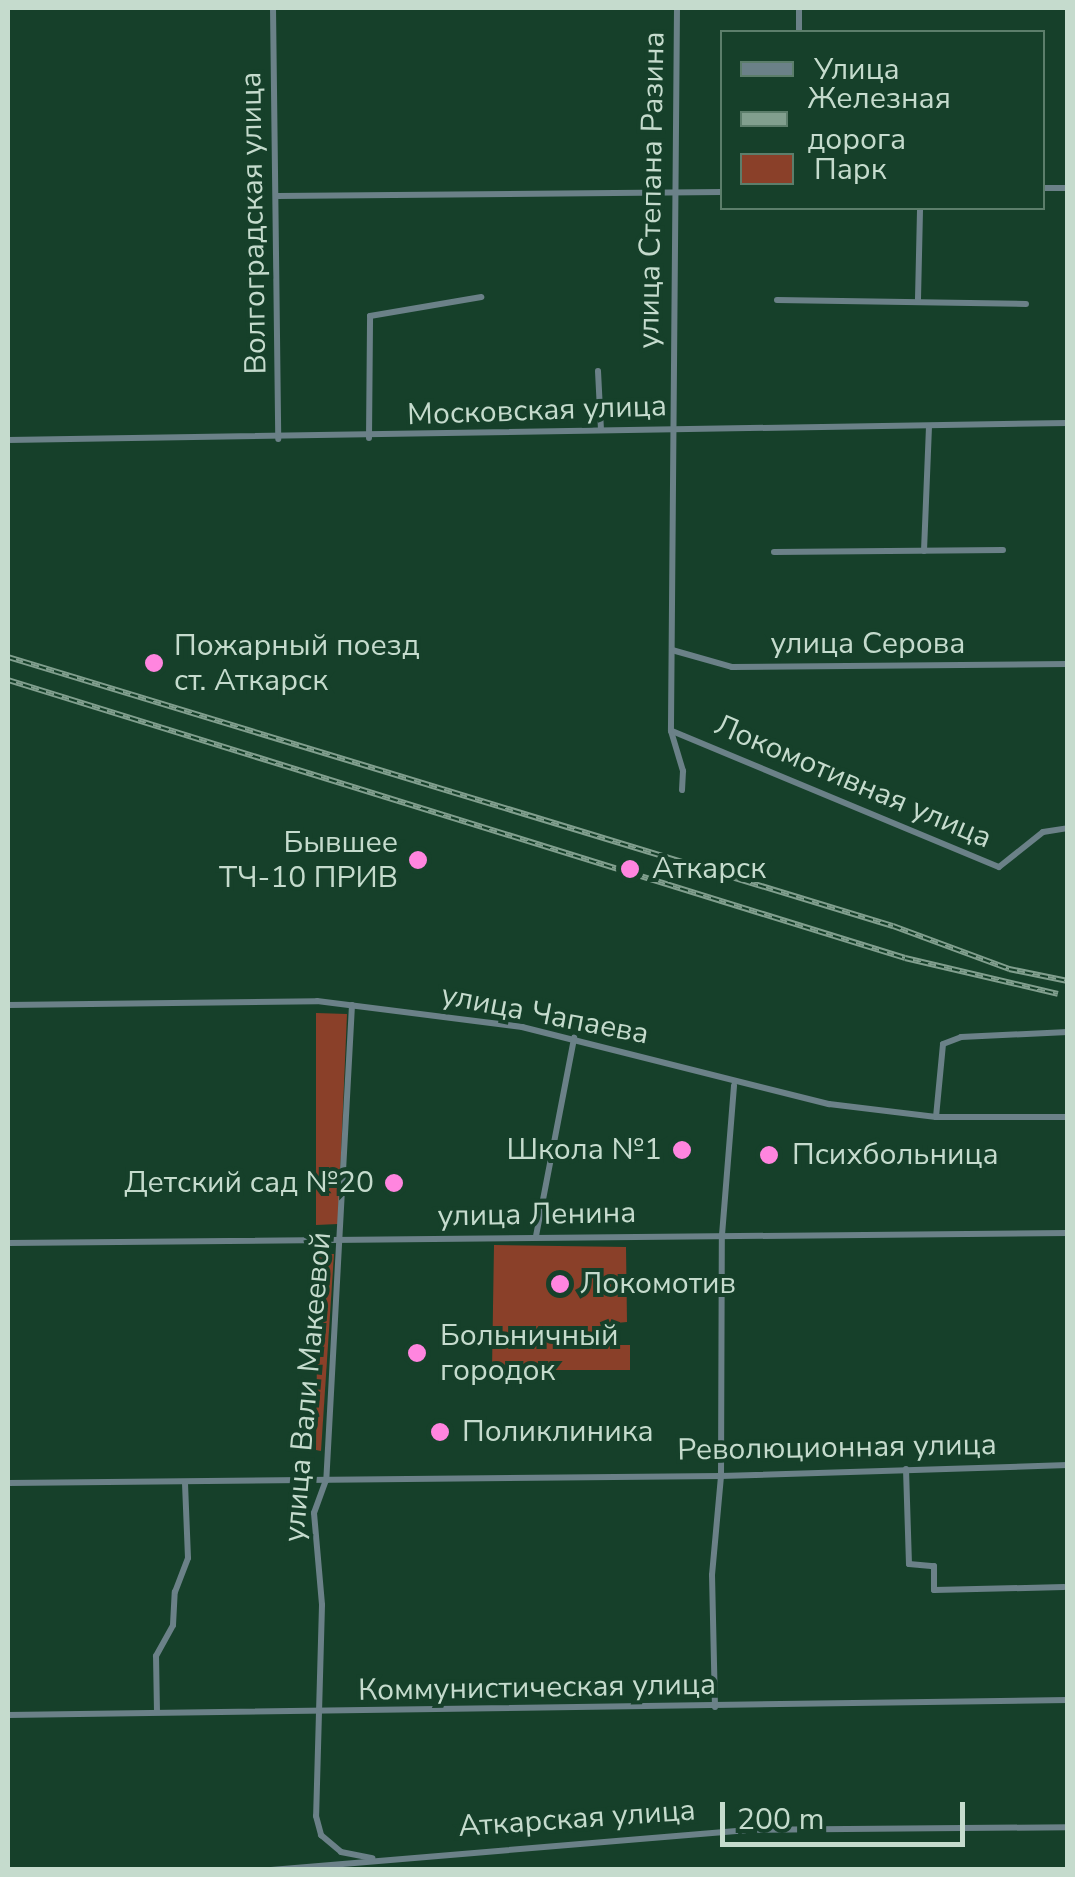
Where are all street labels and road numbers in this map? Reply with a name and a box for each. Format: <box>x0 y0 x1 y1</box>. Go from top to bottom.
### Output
street label: улица Степана Разина <box>631 31 673 349</box>
street label: Волгоградская улица <box>233 71 275 375</box>
street label: Московская улица <box>407 388 667 434</box>
street label: улица Серова <box>771 626 965 662</box>
street label: Локомотивная улица <box>709 707 997 857</box>
street label: улица Чапаева <box>438 977 652 1053</box>
street label: улица Ленина <box>437 1195 637 1235</box>
street label: улица Вали Макеевой <box>277 1230 339 1544</box>
street label: Революционная улица <box>677 1427 997 1469</box>
street label: Коммунистическая улица <box>358 1667 716 1709</box>
street label: Аткарская улица <box>457 1793 697 1845</box>

